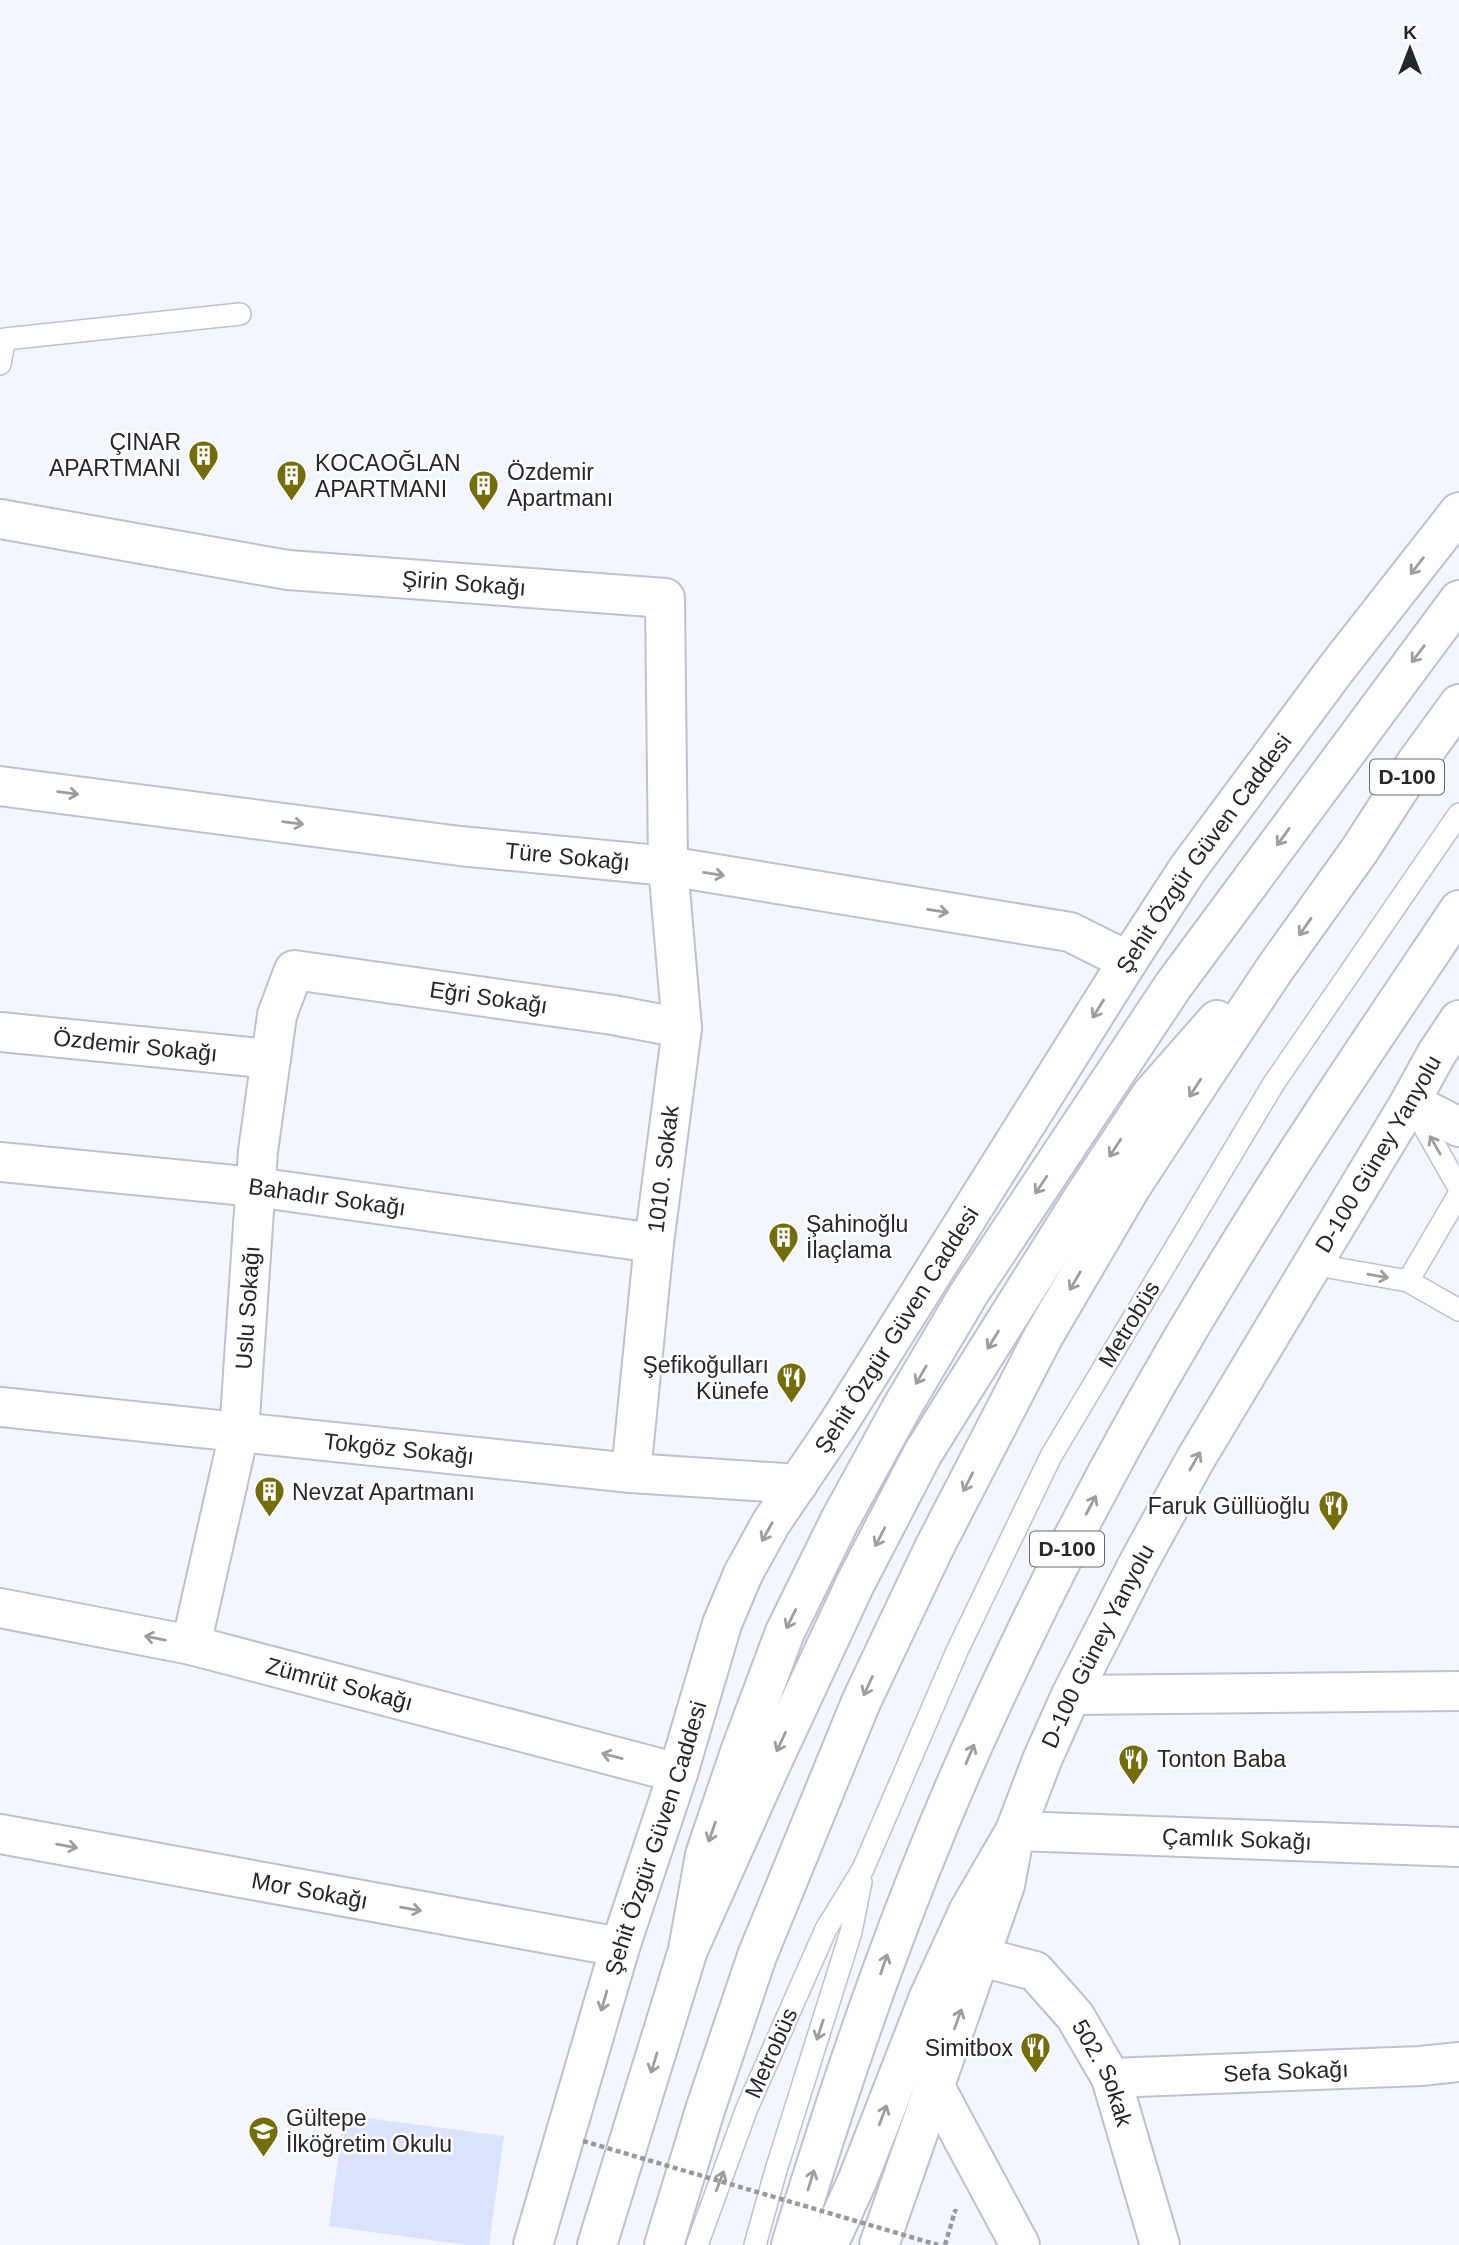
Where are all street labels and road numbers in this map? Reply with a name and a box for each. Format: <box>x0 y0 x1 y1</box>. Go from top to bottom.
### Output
street label: Şirin Sokağı <box>401 566 527 601</box>
street label: Şehit Özgür Güven Caddesi <box>1111 729 1296 978</box>
road number: D-100 <box>1370 760 1444 794</box>
street label: Türe Sokağı <box>504 837 631 875</box>
street label: Eğri Sokağı <box>428 976 549 1019</box>
street label: Özdemir Sokağı <box>52 1024 219 1067</box>
street label: D-100 Güney Yanyolu <box>1310 1051 1446 1257</box>
street label: 1010. Sokak <box>642 1103 684 1234</box>
street label: Bahadır Sokağı <box>247 1173 407 1221</box>
street label: Şehit Özgür Güven Caddesi <box>809 1202 984 1458</box>
street label: Uslu Sokağı <box>230 1245 265 1370</box>
street label: Metrobüs <box>1093 1276 1165 1372</box>
street label: Tokgöz Sokağı <box>322 1428 475 1469</box>
road number: D-100 <box>1030 1532 1104 1566</box>
street label: D-100 Güney Yanyolu <box>1036 1540 1159 1752</box>
street label: Zümrüt Sokağı <box>263 1652 416 1716</box>
street label: Şehit Özgür Güven Caddesi <box>599 1698 712 1978</box>
street label: Çamlık Sokağı <box>1162 1823 1312 1855</box>
street label: Mor Sokağı <box>250 1867 370 1914</box>
street label: Metrobüs <box>740 2004 802 2102</box>
street label: 502. Sokak <box>1067 2015 1138 2130</box>
street label: Sefa Sokağı <box>1223 2056 1349 2087</box>

